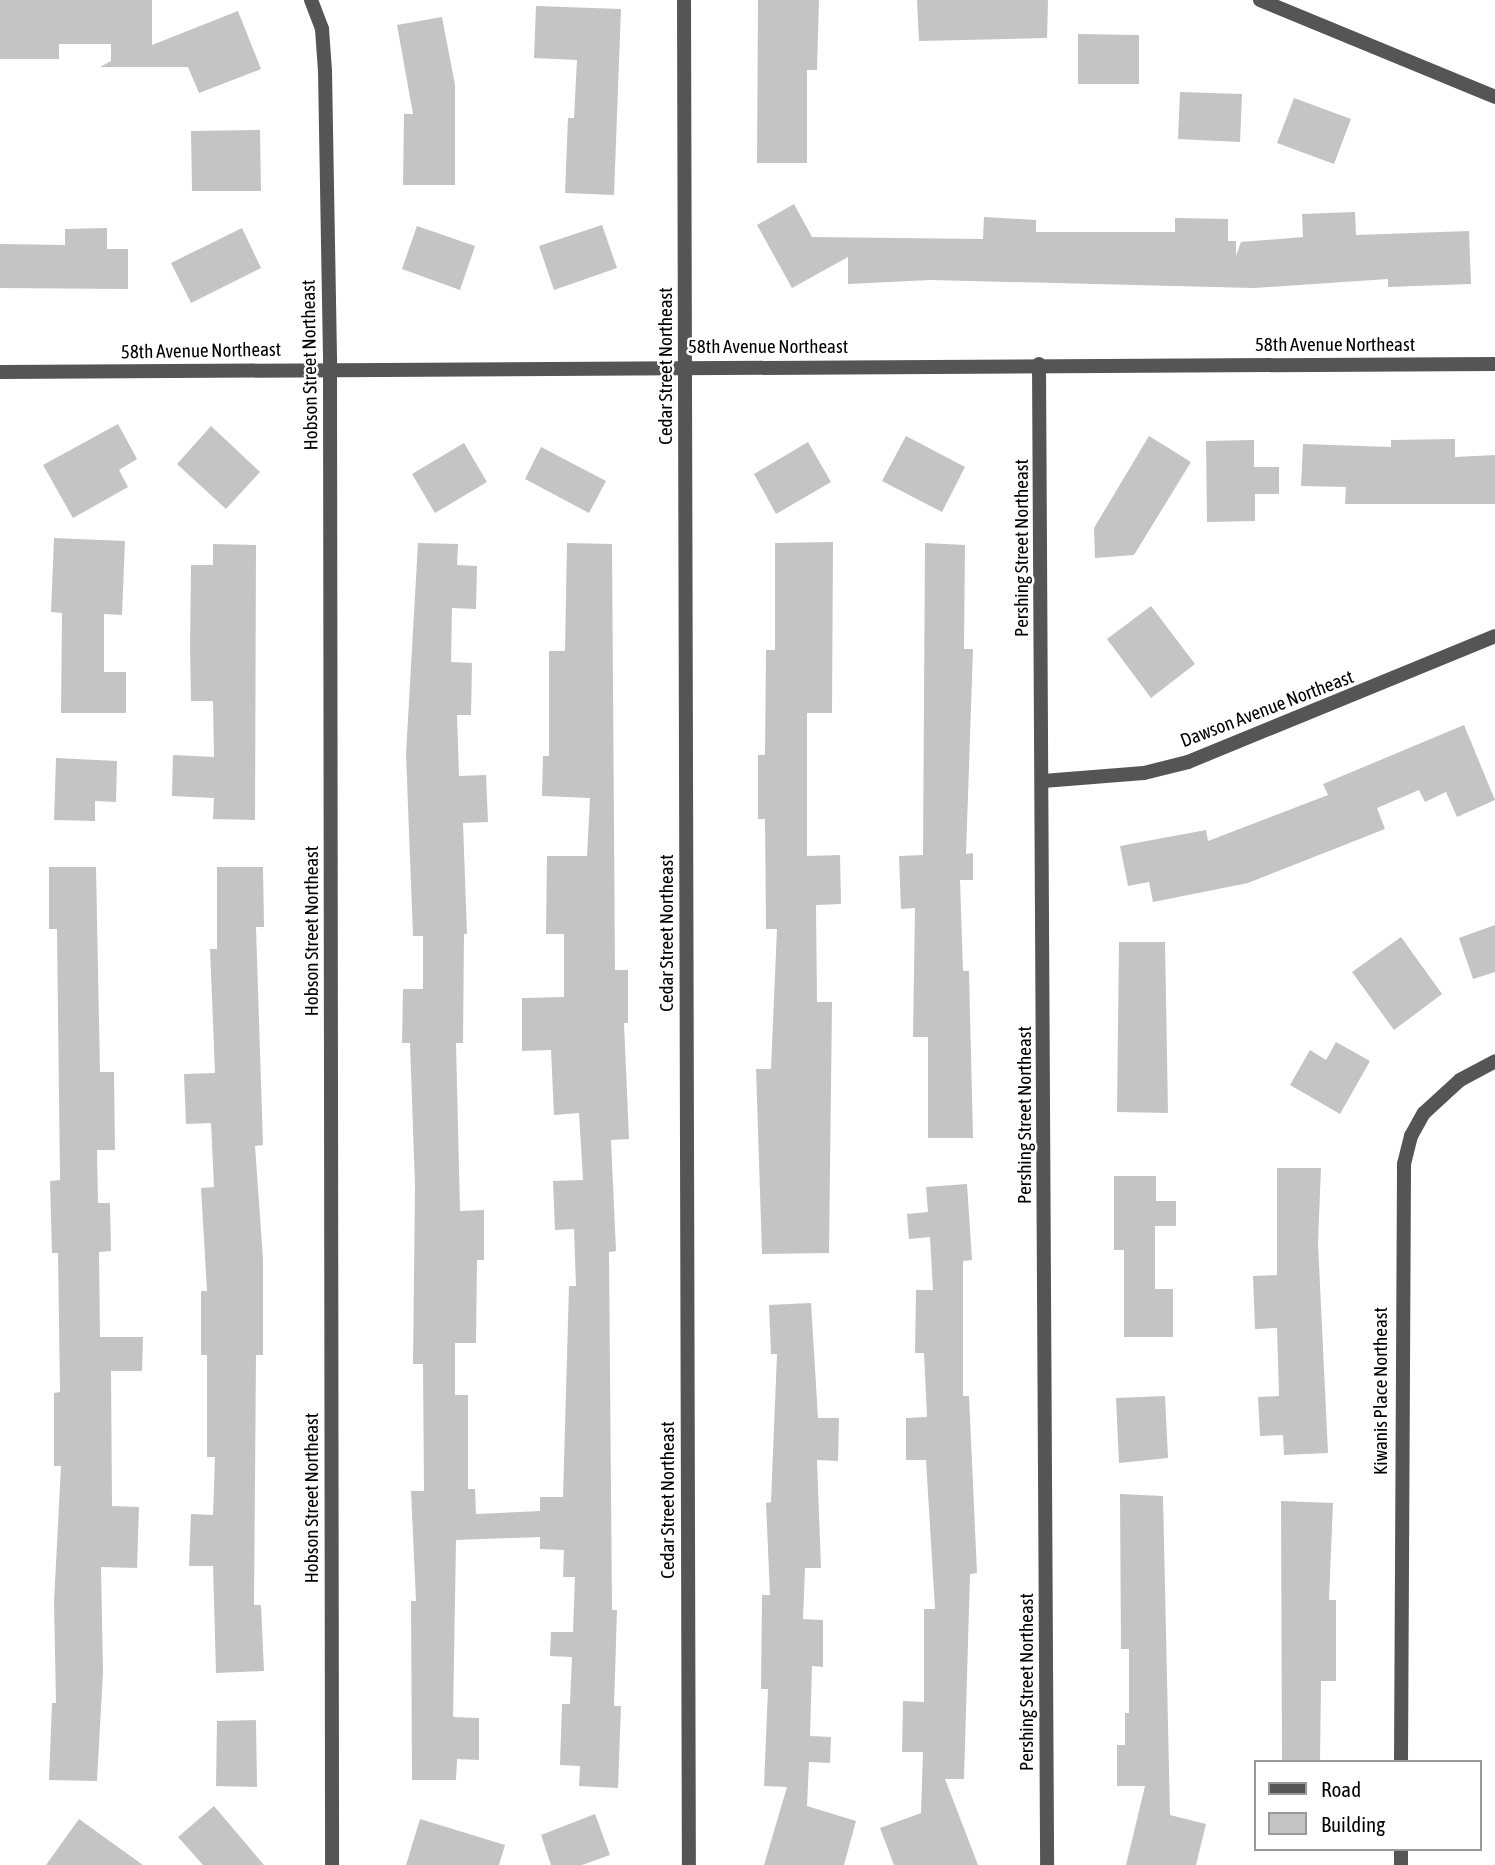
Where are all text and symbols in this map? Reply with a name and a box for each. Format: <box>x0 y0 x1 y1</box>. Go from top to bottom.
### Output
street label: Hobson Street Northeast <box>297 280 323 450</box>
street label: Cedar Street Northeast <box>655 287 677 445</box>
street label: 58th Avenue Northeast <box>1255 334 1415 356</box>
street label: 58th Avenue Northeast <box>688 336 848 358</box>
street label: 58th Avenue Northeast <box>121 338 281 364</box>
street label: Pershing Street Northeast <box>1011 459 1033 637</box>
street label: Dawson Avenue Northeast <box>1177 666 1357 752</box>
street label: Hobson Street Northeast <box>301 846 323 1016</box>
street label: Cedar Street Northeast <box>656 854 678 1012</box>
street label: Pershing Street Northeast <box>1014 1026 1036 1204</box>
street label: Kiwanis Place Northeast <box>1370 1307 1392 1475</box>
street label: Hobson Street Northeast <box>301 1413 323 1583</box>
street label: Cedar Street Northeast <box>657 1421 679 1579</box>
street label: Pershing Street Northeast <box>1016 1593 1038 1771</box>
legend <box>1254 1760 1481 1851</box>
text: Road <box>1321 1777 1361 1801</box>
text: Building <box>1321 1812 1385 1836</box>

